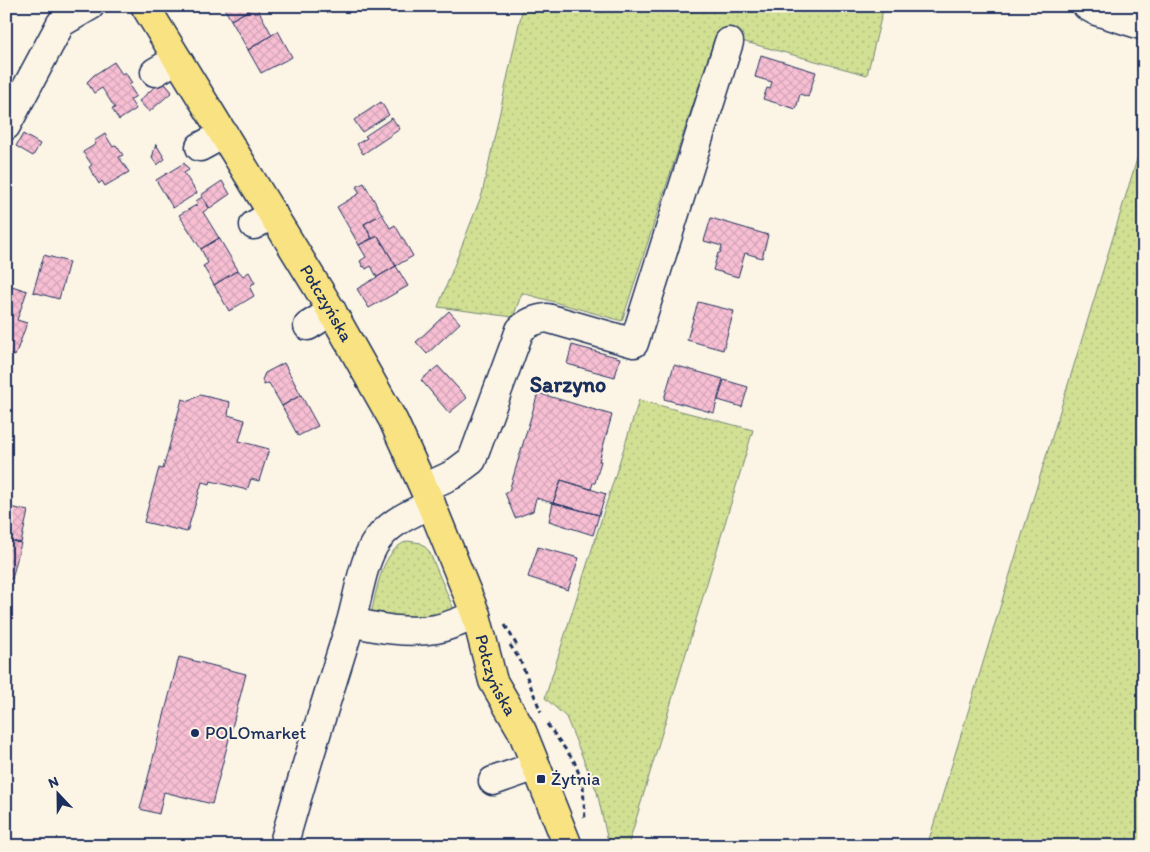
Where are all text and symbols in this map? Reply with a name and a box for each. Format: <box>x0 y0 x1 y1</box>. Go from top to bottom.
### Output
street label: Połczyńska <box>295 260 358 346</box>
district label: Sarzyno <box>530 371 606 398</box>
street label: Połczyńska <box>470 632 522 720</box>
place label: POLOmarket <box>205 722 307 744</box>
marker: POLOmarket <box>189 727 201 739</box>
place label: Żytnia <box>551 768 600 790</box>
north arrow <box>32 770 82 820</box>
text: N <box>46 773 61 792</box>
marker: Żytnia <box>535 773 547 785</box>

